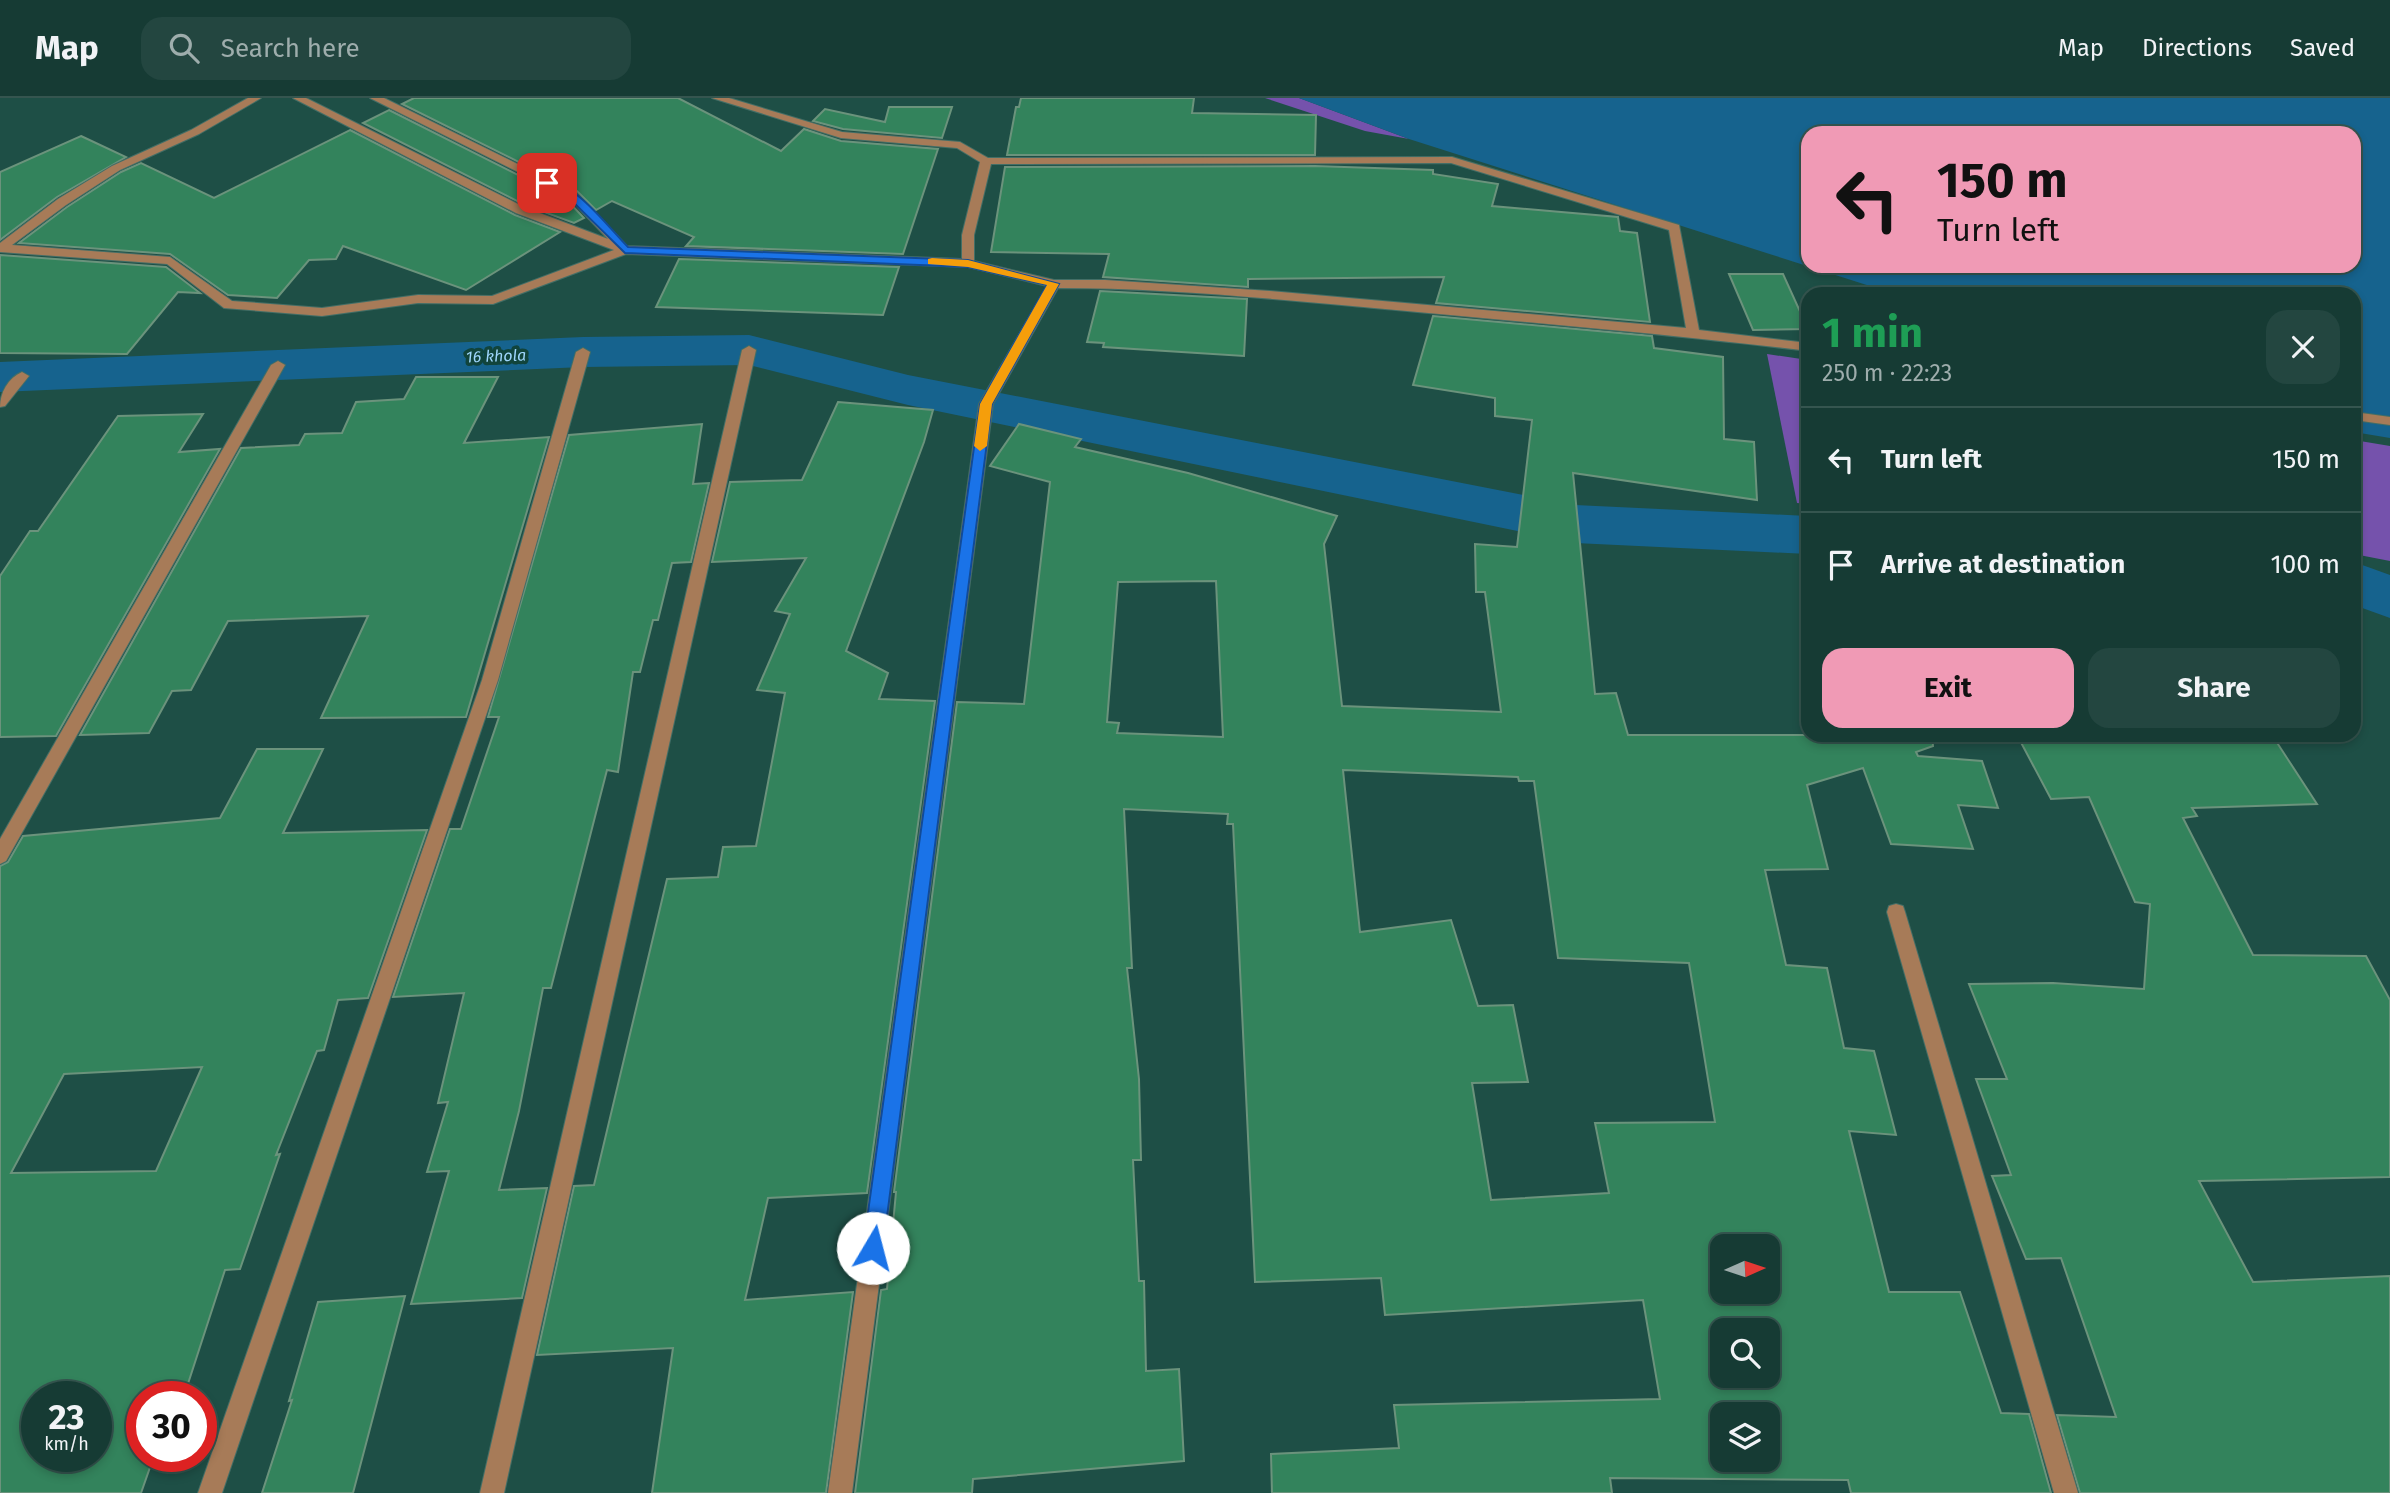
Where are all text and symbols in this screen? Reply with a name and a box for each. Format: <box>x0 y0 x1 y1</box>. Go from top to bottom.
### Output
search box <box>141 17 631 80</box>
text: Map <box>35 28 99 68</box>
icon: search <box>165 29 203 67</box>
text: Search here <box>221 33 360 64</box>
text: Map <box>2058 34 2104 62</box>
text: Directions <box>2142 34 2252 62</box>
text: Saved <box>2290 34 2355 62</box>
text: 150 m <box>1937 151 2068 210</box>
pin <box>517 153 577 213</box>
icon: left <box>1822 154 1913 245</box>
icon: arrive <box>528 164 566 202</box>
text: Turn left <box>1937 211 2059 249</box>
text: 1 min <box>1822 308 1923 358</box>
button: close <box>2266 310 2340 384</box>
water label: 16 khola <box>466 345 526 367</box>
text: 250 m · 22:23 <box>1822 359 1952 387</box>
icon: left <box>1822 441 1860 479</box>
text: Turn left <box>1881 444 1982 475</box>
text: 150 m <box>2272 444 2340 475</box>
icon: arrive <box>1822 546 1860 584</box>
text: Arrive at destination <box>1881 549 2125 580</box>
text: 100 m <box>2271 549 2340 580</box>
button: Exit <box>1822 648 2074 728</box>
button: Share <box>2088 648 2340 728</box>
position arrow <box>836 1211 910 1285</box>
north arrow <box>1710 1234 1780 1304</box>
map controls <box>1710 1234 1780 1472</box>
button: search <box>1710 1318 1780 1388</box>
speed limit sign: 30 <box>126 1381 217 1472</box>
text: 23 <box>48 1396 85 1438</box>
button: layers <box>1710 1402 1780 1472</box>
text: km/h <box>44 1433 89 1455</box>

